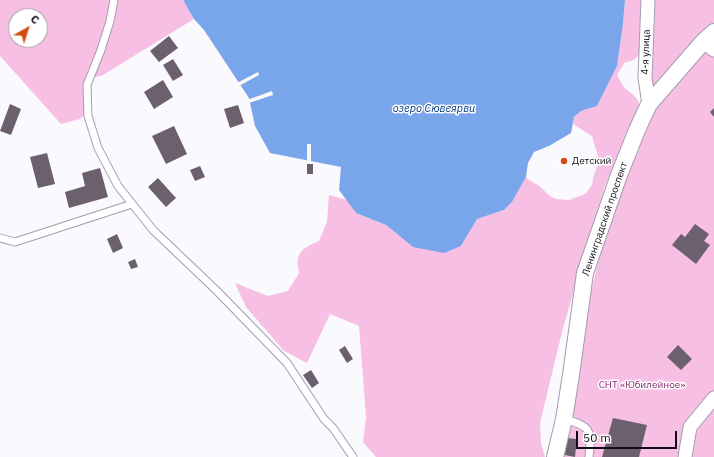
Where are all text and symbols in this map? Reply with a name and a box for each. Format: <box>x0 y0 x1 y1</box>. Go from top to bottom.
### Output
north arrow <box>8 8 48 48</box>
text: С <box>28 12 42 27</box>
street label: 4-я улица <box>639 29 653 75</box>
water label: озеро Сювеярви <box>393 102 475 116</box>
place label: Детский <box>572 155 611 167</box>
marker: Детский <box>559 156 569 166</box>
street label: Ленинградский проспект <box>580 160 630 278</box>
park label: СНТ «Юбилейное» <box>599 379 685 391</box>
scale bar <box>578 423 679 449</box>
text: 50 m <box>583 430 611 445</box>

